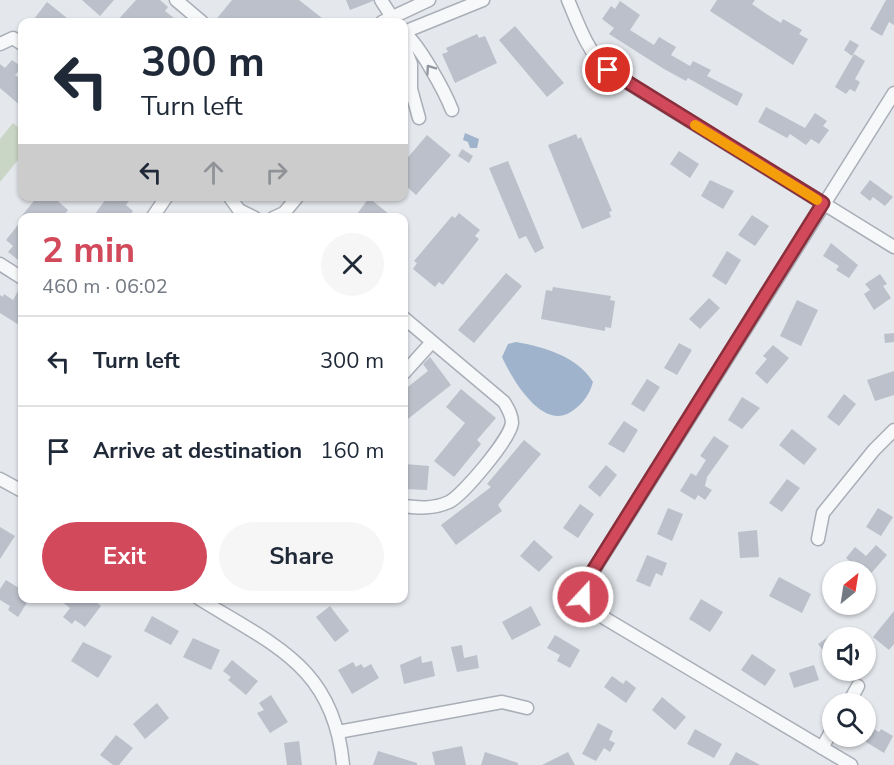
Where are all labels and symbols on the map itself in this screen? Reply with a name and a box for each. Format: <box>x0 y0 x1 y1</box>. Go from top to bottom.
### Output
pin <box>582 44 633 95</box>
one-way arrow <box>426 65 437 76</box>
north arrow <box>822 561 876 615</box>
position arrow <box>551 565 615 629</box>

